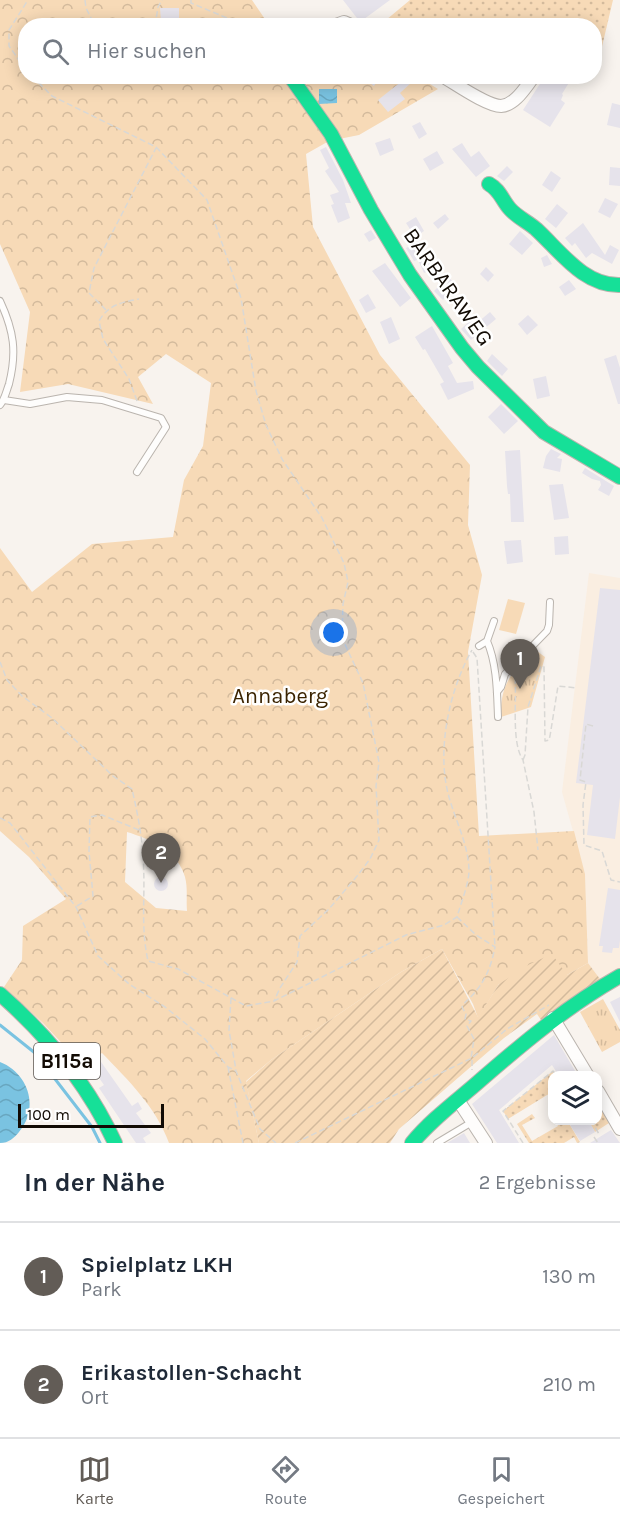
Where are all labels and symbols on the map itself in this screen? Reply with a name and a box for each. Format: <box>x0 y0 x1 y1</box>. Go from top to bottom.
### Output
street label: BARBARAWEG <box>398 223 498 351</box>
your location <box>319 618 348 647</box>
pin: 1 <box>500 640 540 689</box>
park label: Annaberg <box>232 683 328 709</box>
pin: 2 <box>142 834 180 883</box>
road number: B115a <box>34 1043 100 1079</box>
scale bar <box>18 1101 164 1128</box>

